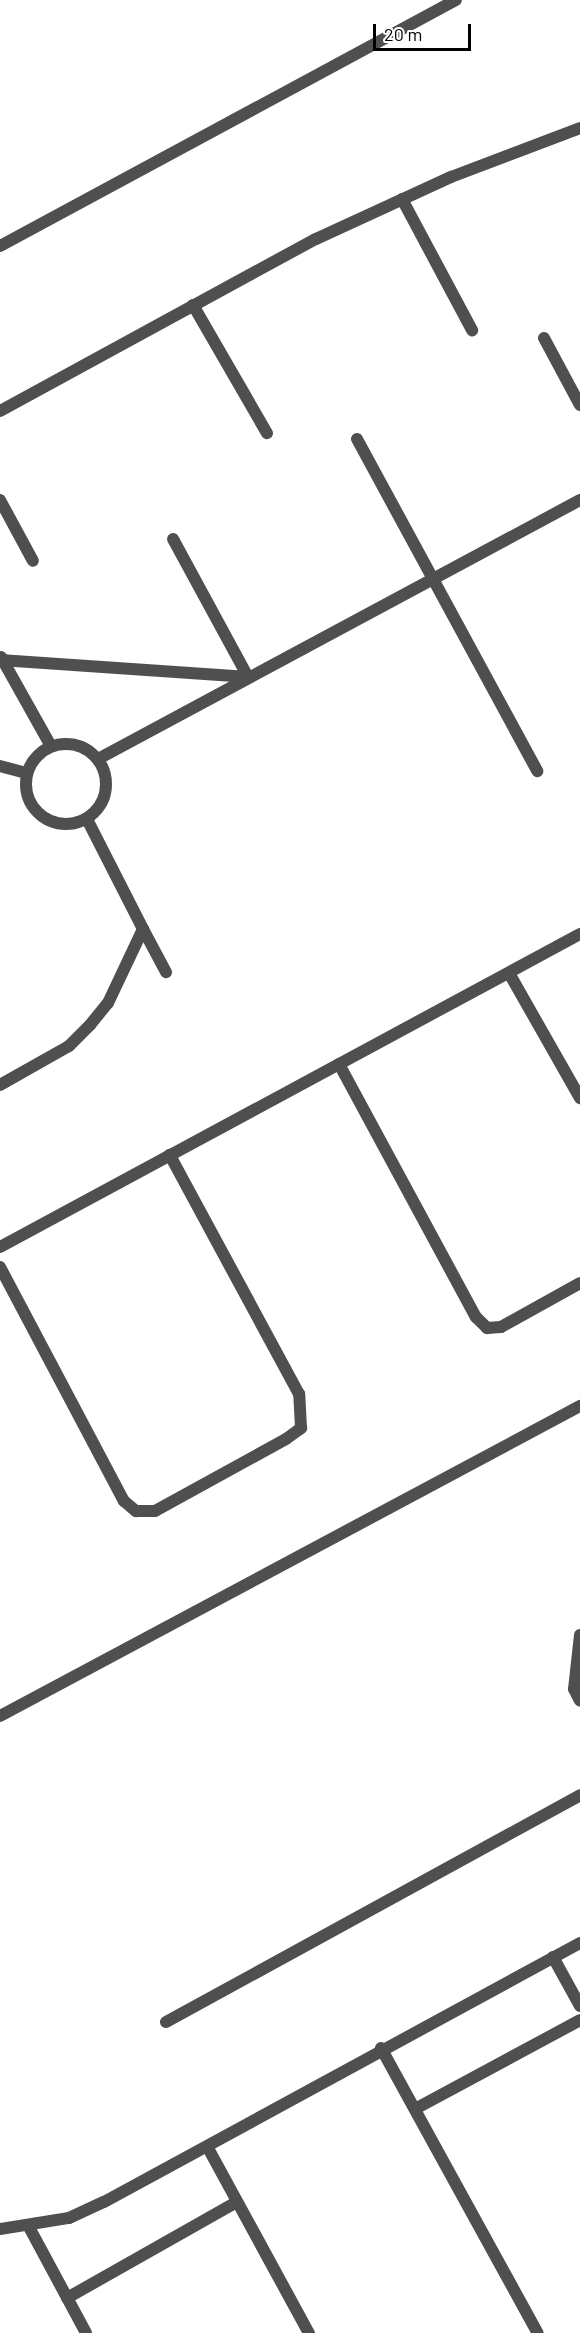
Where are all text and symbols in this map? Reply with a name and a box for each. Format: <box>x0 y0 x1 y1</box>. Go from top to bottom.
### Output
scale bar <box>376 12 474 50</box>
text: 20 m <box>384 23 422 45</box>

